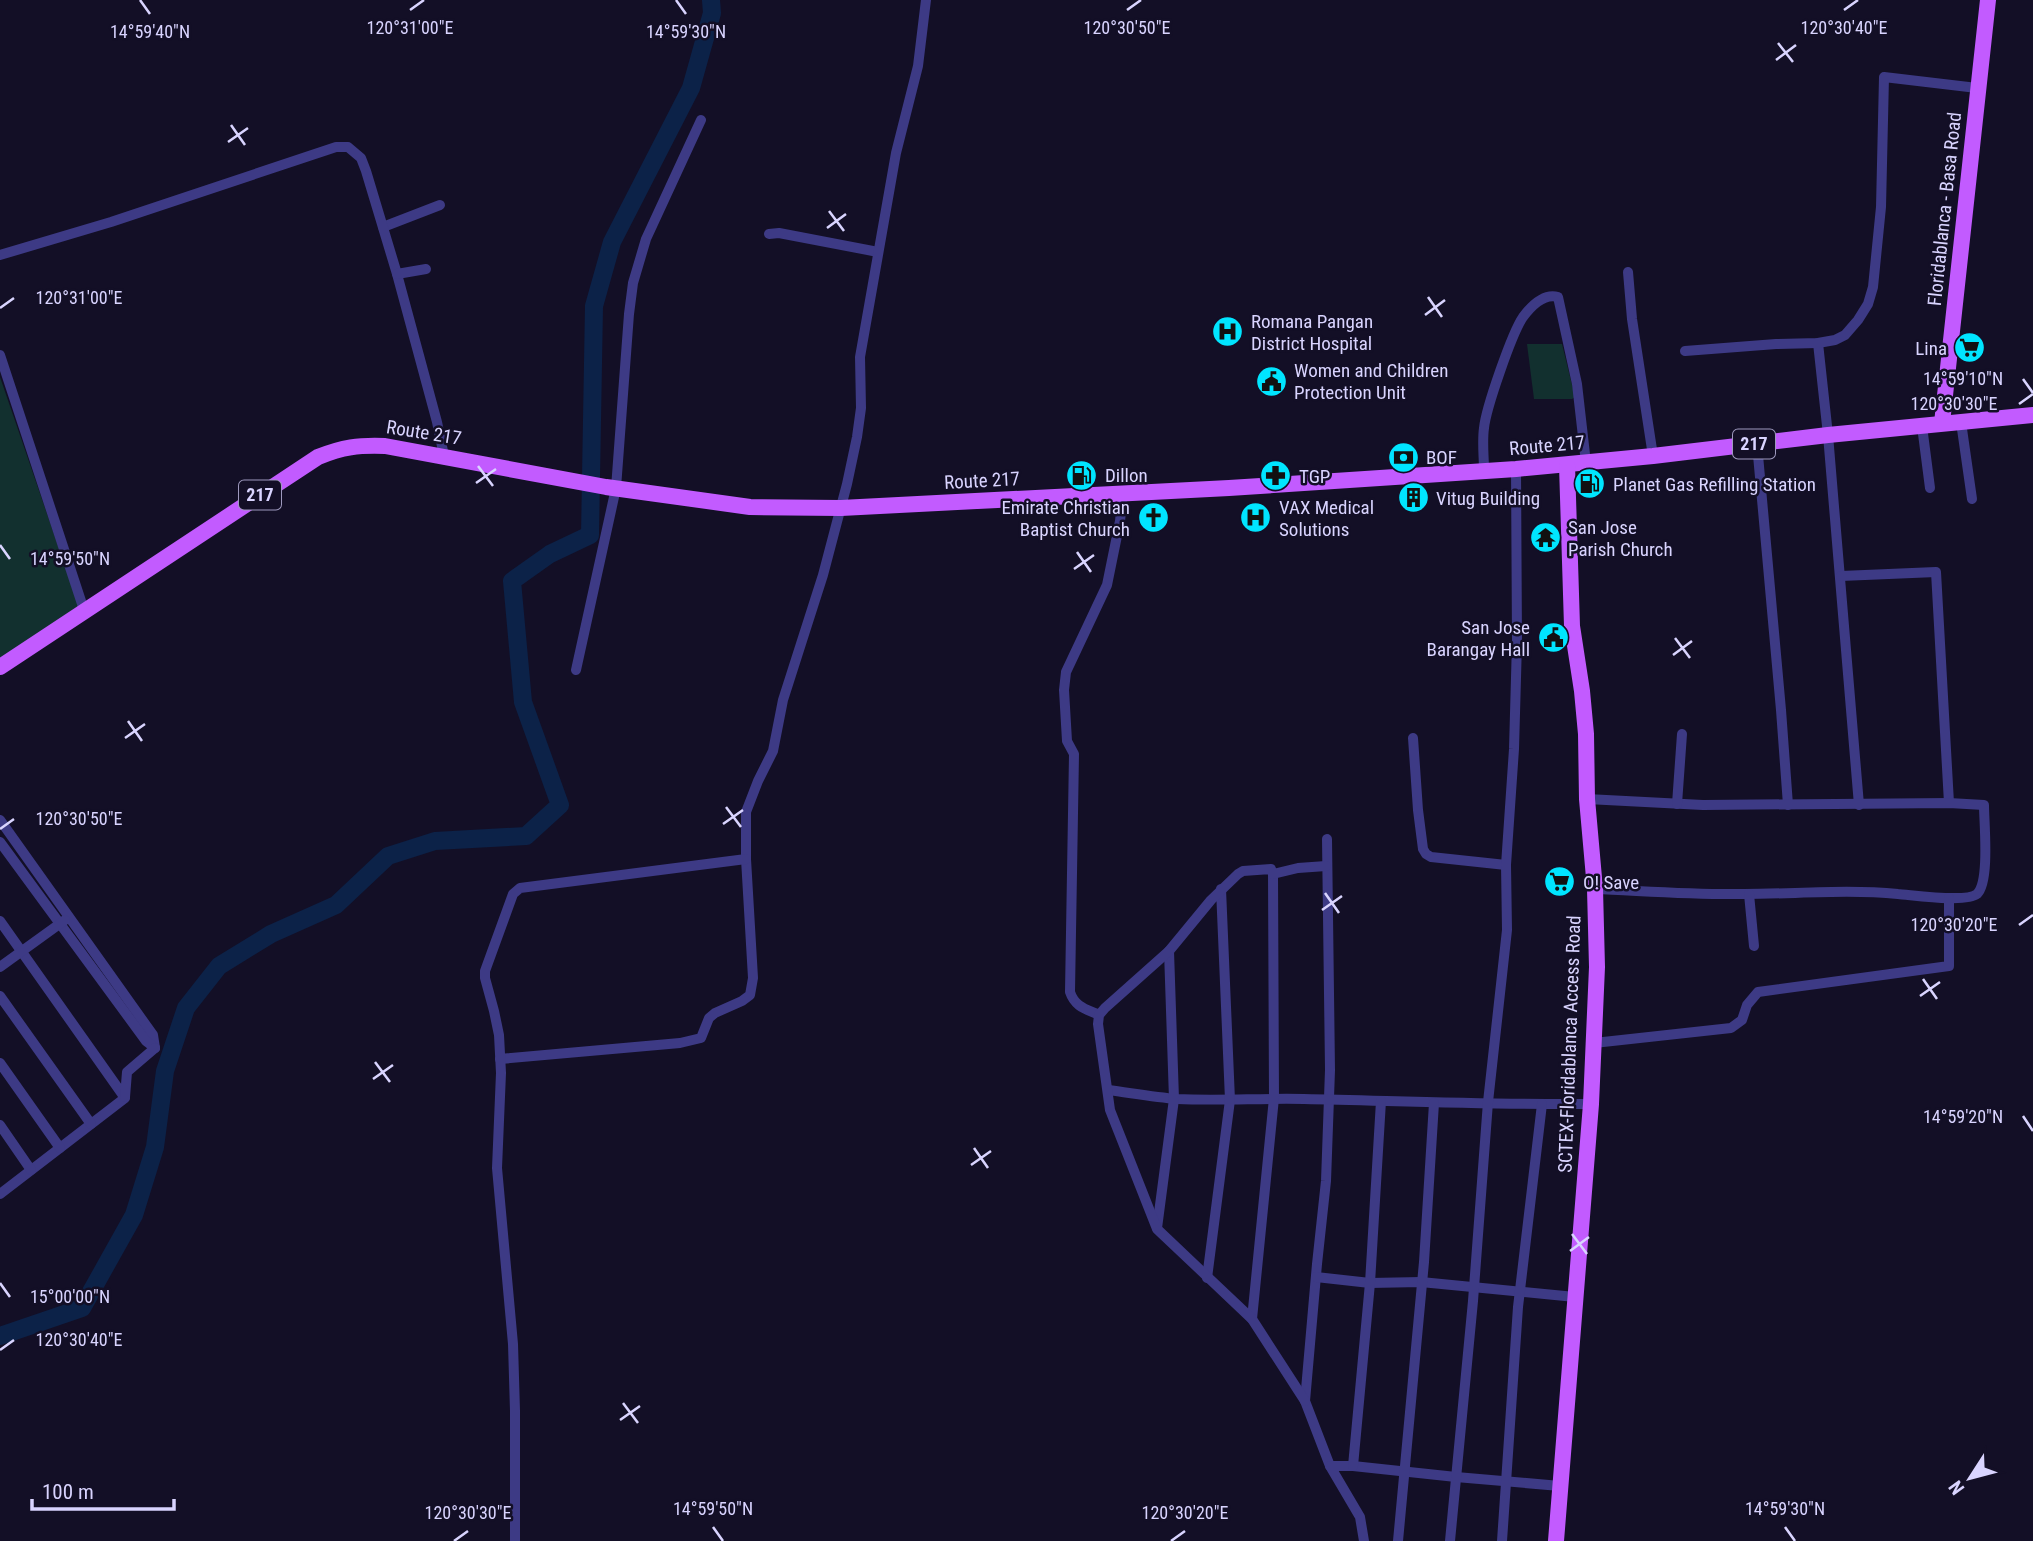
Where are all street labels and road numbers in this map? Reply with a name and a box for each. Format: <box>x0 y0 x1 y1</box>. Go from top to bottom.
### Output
street label: Floridablanca - Basa Road <box>1923 111 1966 307</box>
street label: Route 217 <box>385 415 463 450</box>
road number: 217 <box>1733 430 1775 458</box>
street label: Route 217 <box>1508 431 1586 460</box>
street label: Route 217 <box>944 467 1020 494</box>
road number: 217 <box>239 480 281 509</box>
street label: SCTEX-Floridablanca Access Road <box>1554 915 1585 1173</box>

